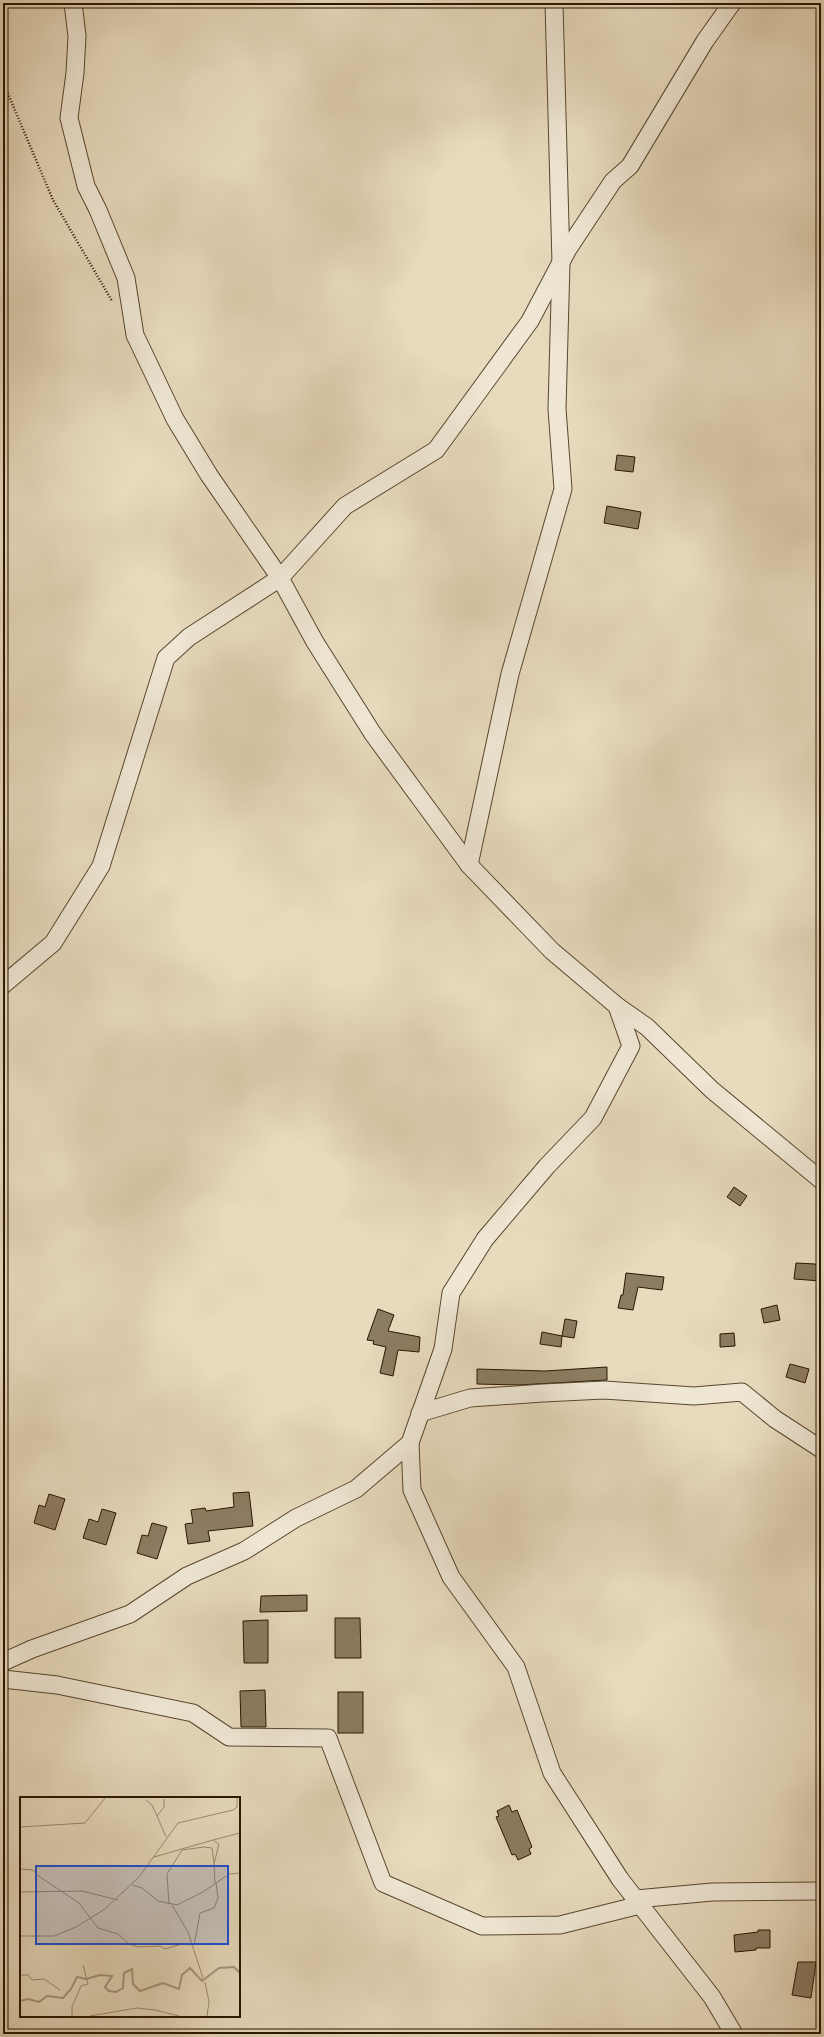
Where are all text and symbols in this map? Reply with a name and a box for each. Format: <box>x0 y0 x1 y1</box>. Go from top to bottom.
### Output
inset map <box>20 1797 240 2017</box>

